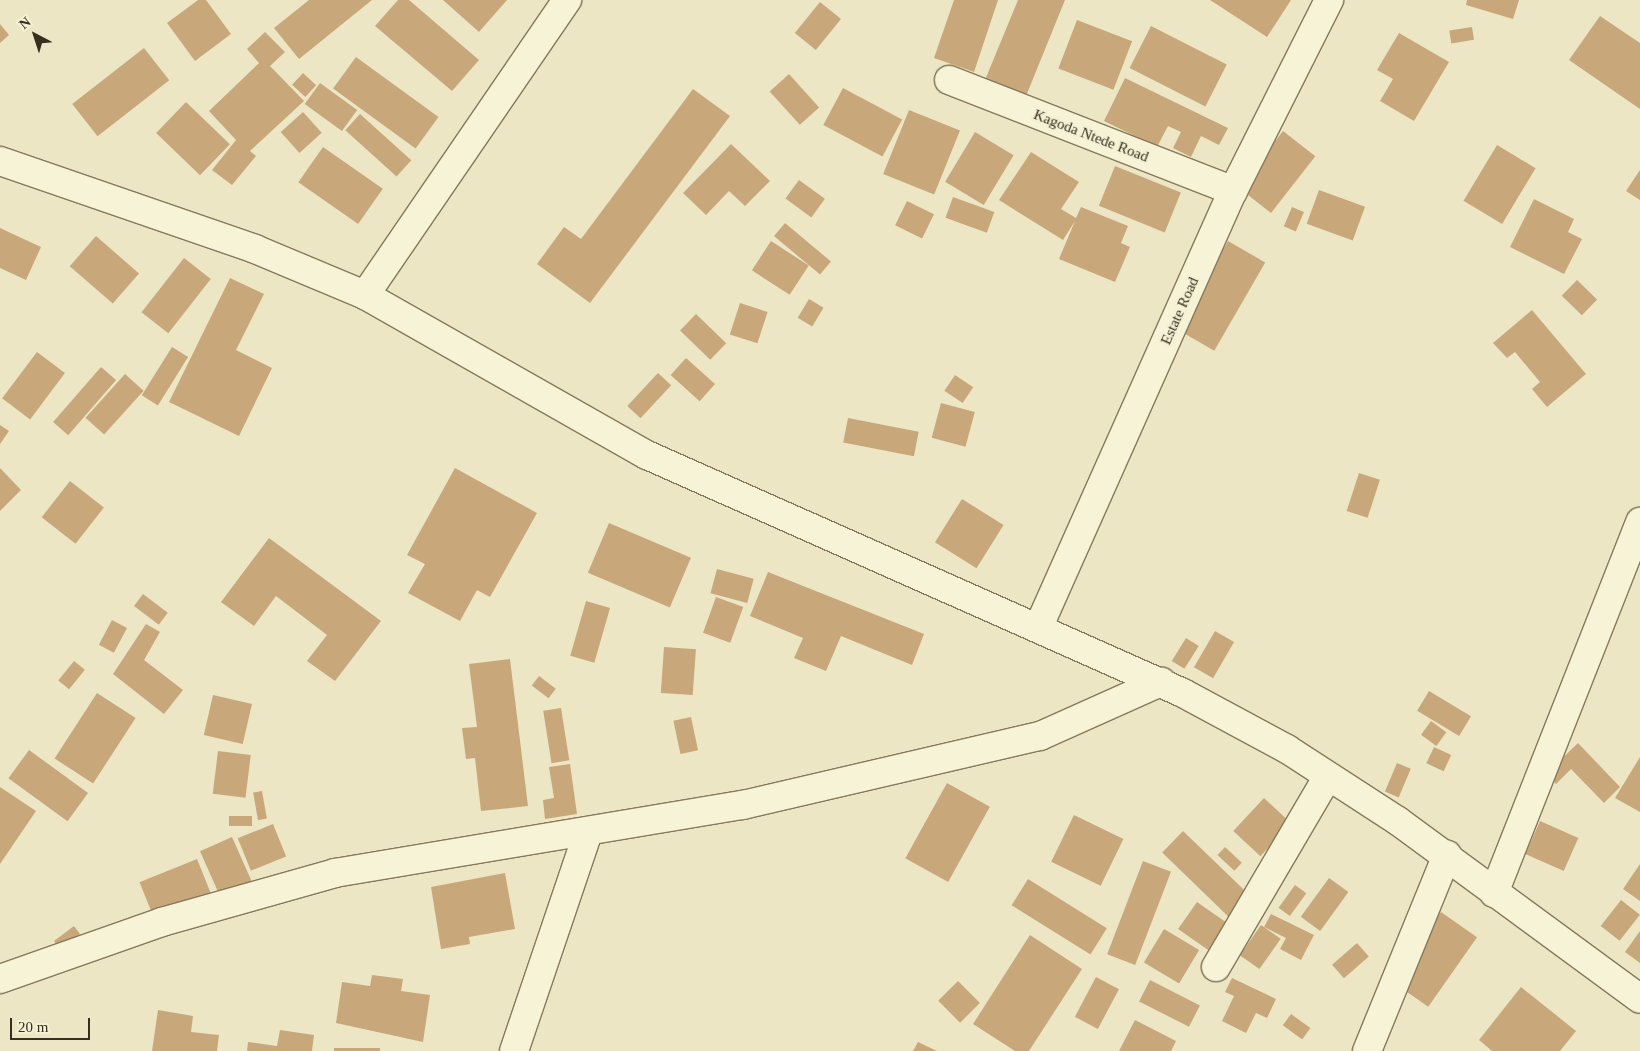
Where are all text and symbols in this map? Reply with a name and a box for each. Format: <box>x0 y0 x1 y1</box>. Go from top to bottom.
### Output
north arrow <box>10 10 60 60</box>
text: N <box>16 14 34 32</box>
street label: Kagoda Ntede Road <box>1031 106 1151 166</box>
street label: Estate Road <box>1157 274 1203 348</box>
scale bar <box>12 1008 92 1040</box>
text: 20 m <box>18 1019 48 1035</box>

